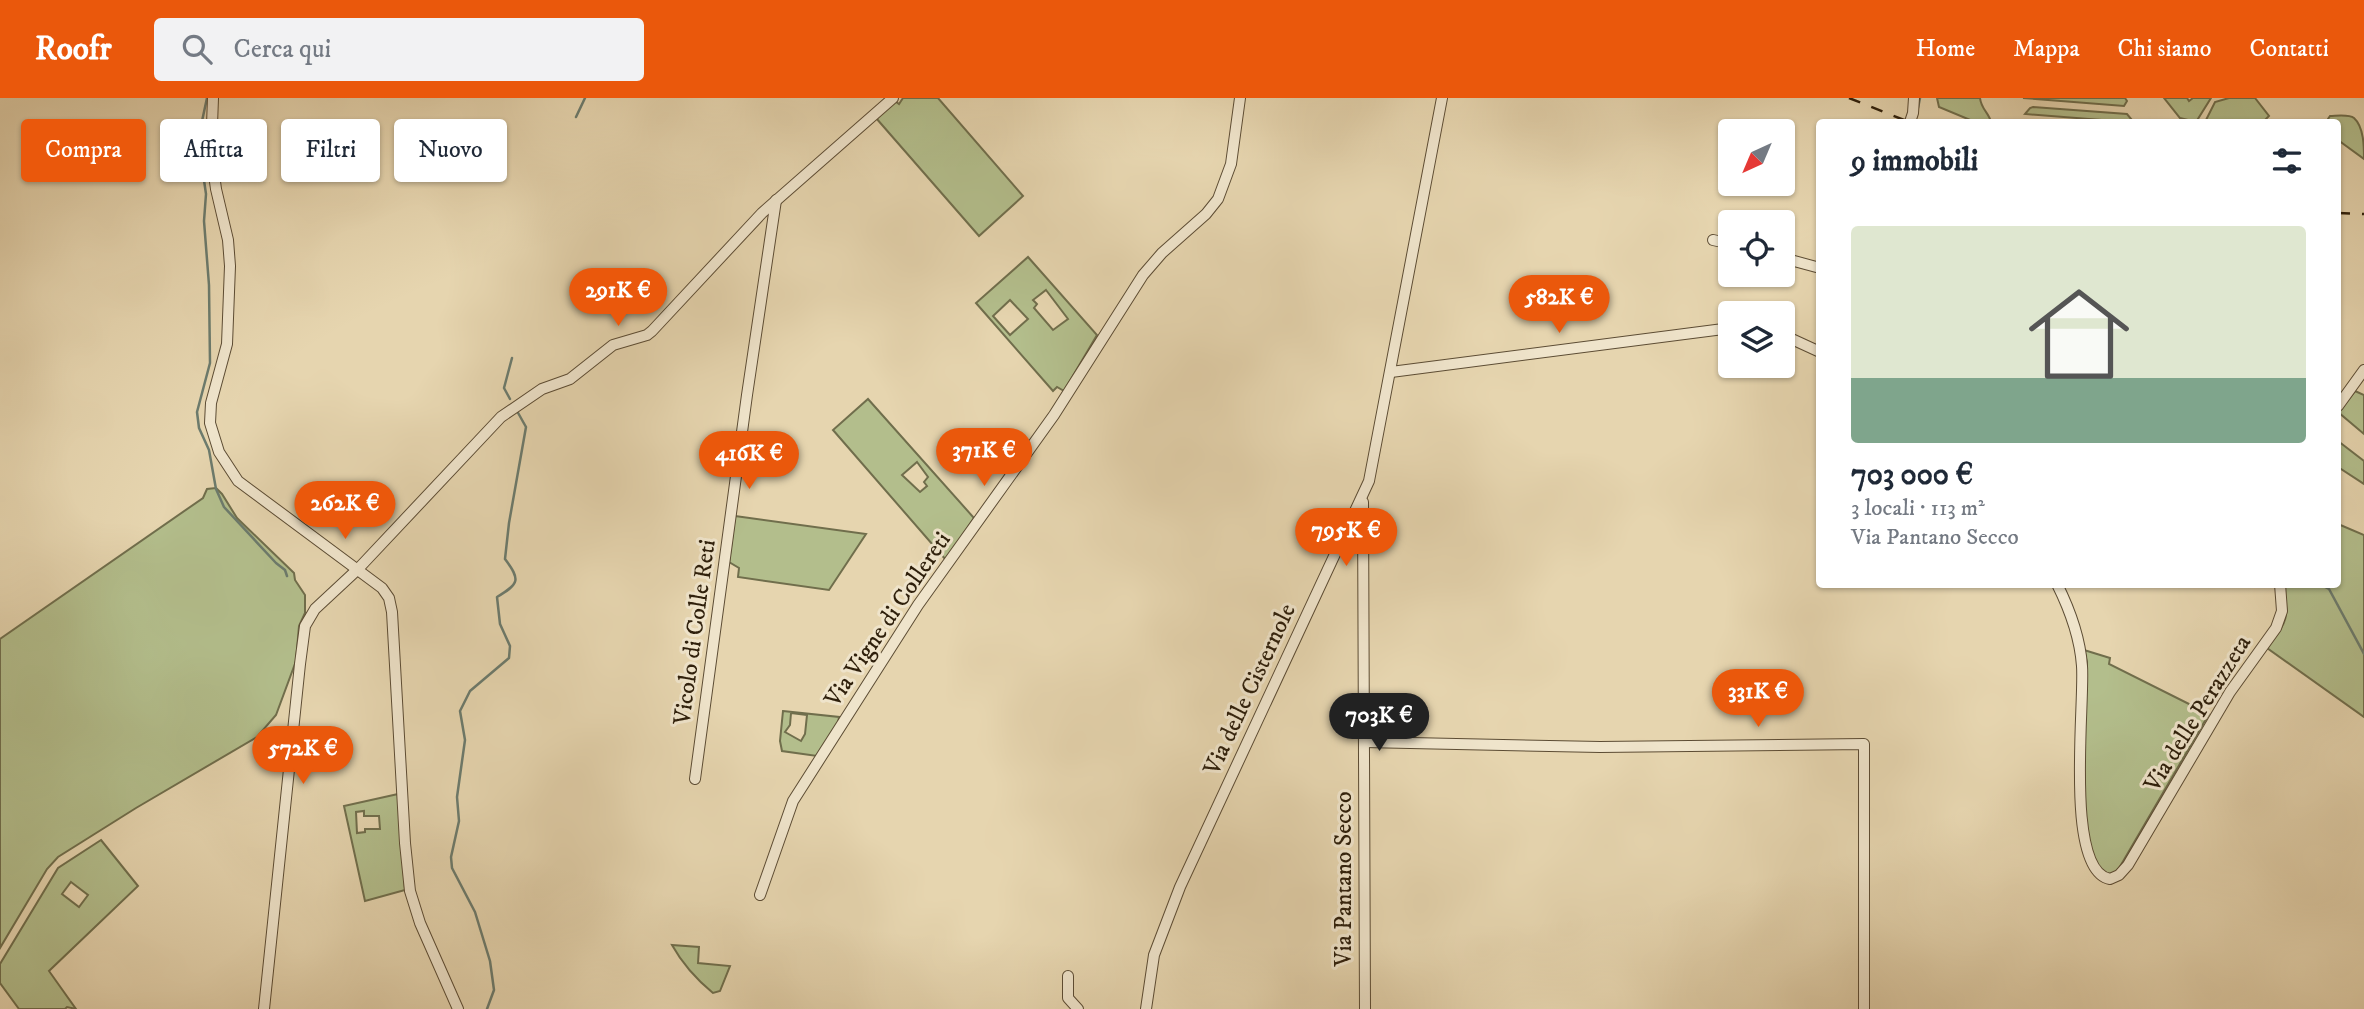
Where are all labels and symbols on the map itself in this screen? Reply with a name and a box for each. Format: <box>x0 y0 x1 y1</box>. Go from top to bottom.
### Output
north arrow <box>1718 119 1796 196</box>
pin: 291K € <box>561 268 675 328</box>
pin: 582K € <box>1502 275 1616 335</box>
pin: 371K € <box>927 428 1041 488</box>
pin: 416K € <box>692 432 806 491</box>
pin: 262K € <box>288 482 402 541</box>
pin: 795K € <box>1289 508 1403 568</box>
street label: Via Vigne di Collereti <box>818 526 958 714</box>
street label: Vicolo di Colle Reti <box>667 537 723 728</box>
street label: Via delle Cisternole <box>1197 599 1303 781</box>
street label: Via delle Perazzeta <box>2137 629 2258 798</box>
pin: 331K € <box>1701 670 1815 729</box>
pin: 703K € <box>1322 694 1436 753</box>
pin: 572K € <box>246 726 360 786</box>
street label: Via Pantano Secco <box>1329 791 1359 968</box>

